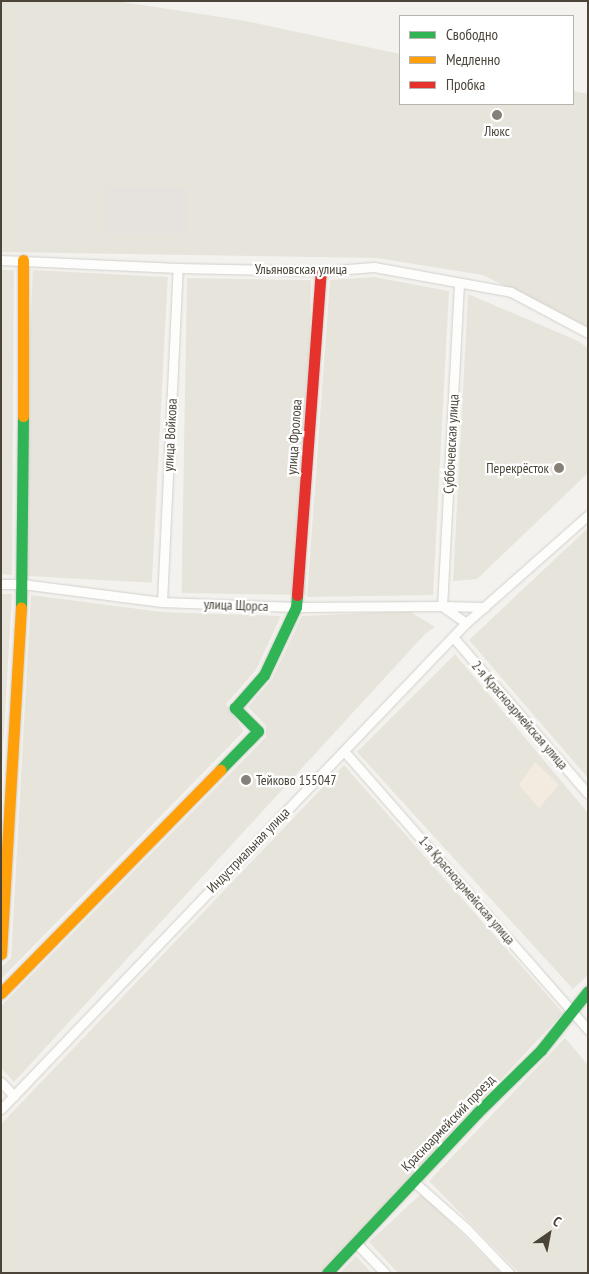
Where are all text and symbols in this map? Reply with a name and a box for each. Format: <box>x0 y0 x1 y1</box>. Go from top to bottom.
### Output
legend <box>399 15 574 105</box>
text: Свободно <box>446 25 498 44</box>
text: Медленно <box>446 50 500 69</box>
text: Пробка <box>446 75 485 94</box>
marker: Люкс <box>491 109 503 121</box>
place label: Люкс <box>484 123 510 139</box>
street label: Ульяновская улица <box>255 261 347 277</box>
street label: Суббочевская улица <box>440 394 462 494</box>
street label: улица Войкова <box>160 398 180 472</box>
street label: улица Фролова <box>283 399 305 475</box>
place label: Перекрёсток <box>486 460 549 476</box>
marker: Перекрёсток <box>553 462 565 474</box>
street label: улица Щорса <box>203 595 269 615</box>
street label: 2-я Красноармейская улица <box>468 657 572 773</box>
place label: Тейково 155047 <box>256 772 337 788</box>
marker: Тейково 155047 <box>240 774 252 786</box>
street label: Индустриальная улица <box>203 804 293 896</box>
street label: 1-я Красноармейская улица <box>415 832 519 948</box>
street label: Красноармейский проезд <box>398 1071 498 1175</box>
north arrow <box>524 1209 574 1259</box>
text: С <box>550 1212 565 1231</box>

